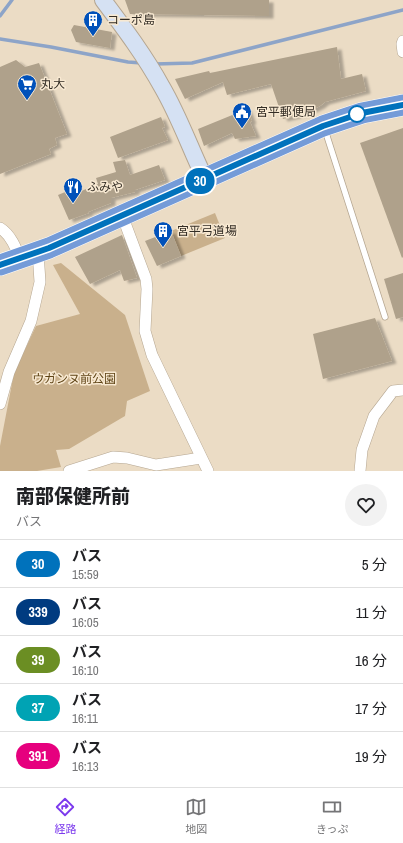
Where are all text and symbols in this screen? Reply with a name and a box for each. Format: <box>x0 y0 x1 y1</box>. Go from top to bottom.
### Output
building icon: コーポ島 <box>82 9 104 37</box>
place label: コーポ島 <box>107 12 155 28</box>
supermarket icon: 丸大 <box>16 73 38 101</box>
place label: 丸大 <box>41 76 65 92</box>
public building icon: 宮平郵便局 <box>231 101 253 129</box>
place label: 宮平郵便局 <box>256 104 316 120</box>
unlabelled marker <box>348 105 366 123</box>
line badge: 30 <box>182 168 218 194</box>
text: 30 <box>194 172 206 190</box>
restaurant icon: ふみや <box>62 176 84 204</box>
place label: ふみや <box>87 179 123 195</box>
building icon: 宮平弓道場 <box>152 220 174 248</box>
place label: 宮平弓道場 <box>177 223 237 239</box>
park label: ウガンヌ前公園 <box>32 371 116 387</box>
text: 南部保健所前 <box>16 483 130 509</box>
button: heart <box>345 484 387 526</box>
text: バス <box>16 513 42 530</box>
text: バス <box>72 545 102 566</box>
text: 5 分 <box>362 554 387 575</box>
text: 30 <box>32 555 44 573</box>
text: 15:59 <box>72 566 99 583</box>
text: バス <box>72 593 102 614</box>
text: 11 分 <box>356 602 387 623</box>
text: 339 <box>28 603 48 621</box>
text: 16:05 <box>72 614 99 631</box>
text: バス <box>72 641 102 662</box>
text: 16 分 <box>355 650 387 671</box>
text: 39 <box>32 651 44 669</box>
text: 16:10 <box>72 662 99 679</box>
text: バス <box>72 689 102 710</box>
text: 17 分 <box>355 698 387 719</box>
text: 37 <box>32 699 44 717</box>
text: 16:11 <box>72 710 98 727</box>
text: バス <box>72 737 102 758</box>
text: 19 分 <box>355 746 387 767</box>
text: 391 <box>28 747 48 765</box>
text: 16:13 <box>72 758 99 775</box>
tab: 経路 <box>54 796 76 836</box>
tab: 地図 <box>185 796 207 836</box>
tab: きっぷ <box>316 796 349 836</box>

